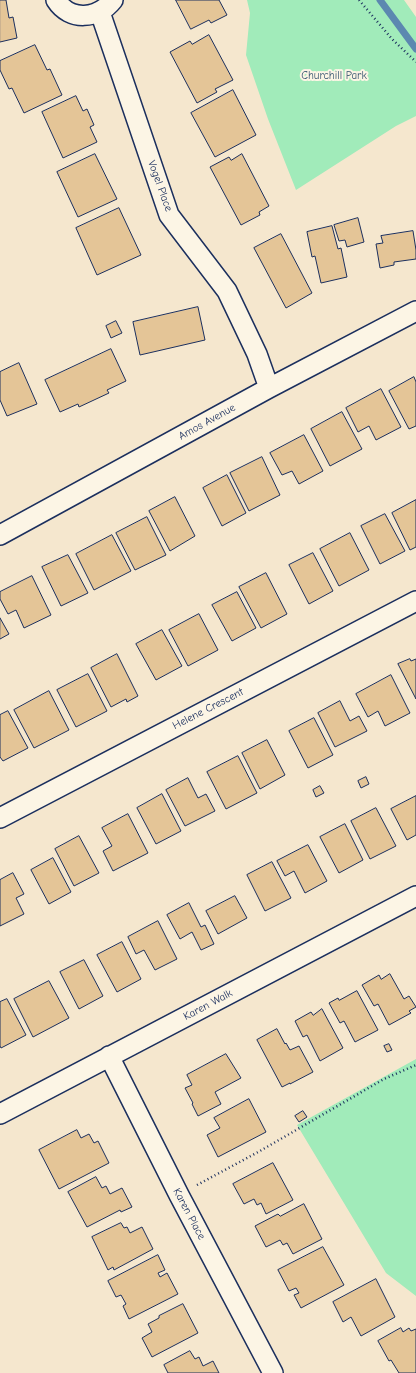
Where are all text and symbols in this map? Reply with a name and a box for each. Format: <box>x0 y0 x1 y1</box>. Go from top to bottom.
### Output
park label: Churchill Park <box>301 69 367 83</box>
street label: Vogel Place <box>145 159 175 213</box>
street label: Amos Avenue <box>176 401 238 443</box>
street label: Helene Crescent <box>170 685 246 733</box>
street label: Karen Walk <box>181 987 235 1023</box>
street label: Karen Place <box>170 1186 208 1242</box>

